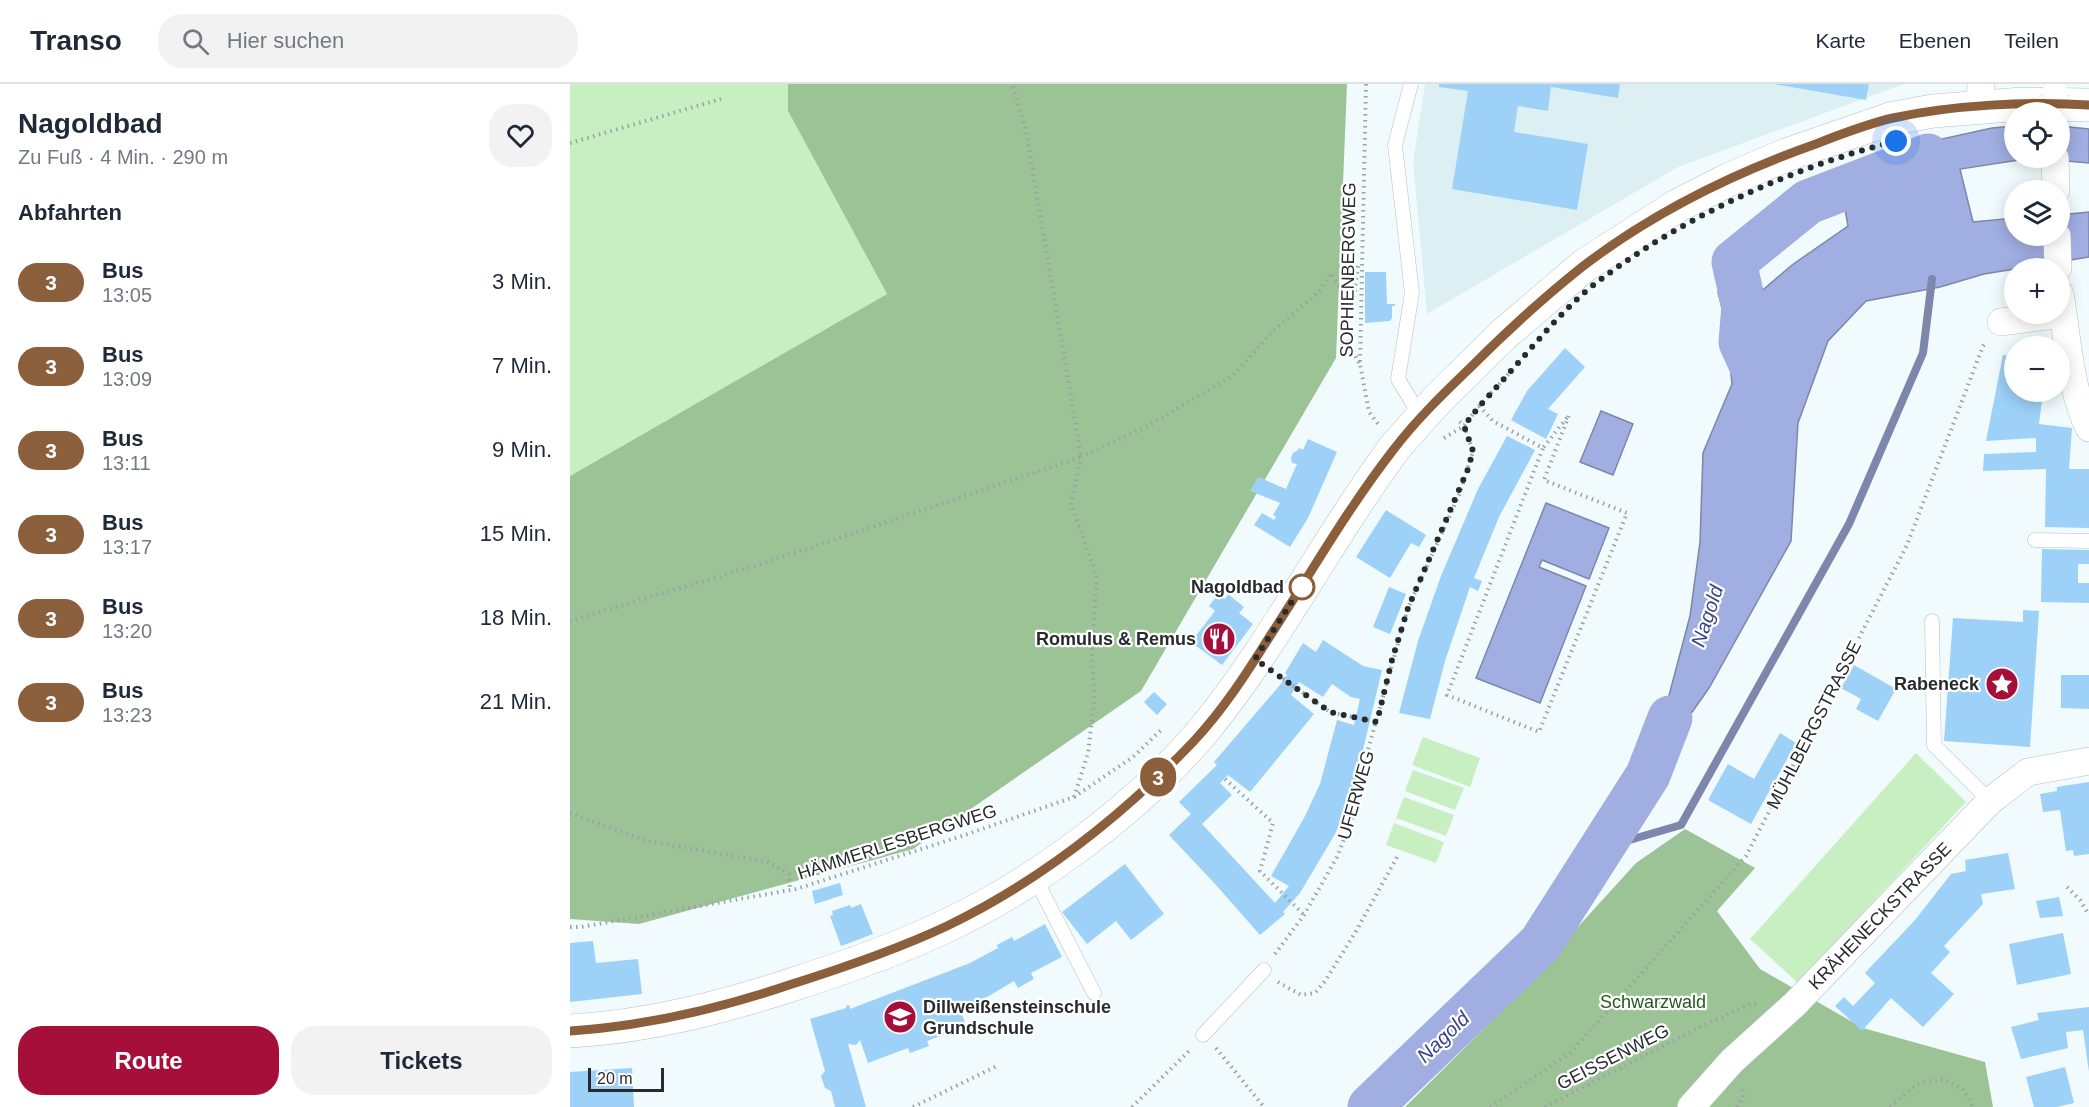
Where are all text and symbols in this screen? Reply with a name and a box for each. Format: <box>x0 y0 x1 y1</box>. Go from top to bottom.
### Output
search box <box>158 14 578 68</box>
text: Transo <box>30 25 122 56</box>
icon: search <box>179 25 212 58</box>
text: Hier suchen <box>227 28 344 53</box>
text: Karte <box>1816 29 1866 52</box>
text: Ebenen <box>1899 29 1971 52</box>
text: Teilen <box>2004 29 2059 52</box>
map controls <box>2004 102 2070 402</box>
button: locate <box>2004 102 2070 168</box>
button: heart <box>489 104 552 167</box>
text: Nagoldbad <box>18 108 163 139</box>
your location <box>1881 126 1911 156</box>
text: Zu Fuß · 4 Min. · 290 m <box>18 146 228 168</box>
button: layers <box>2004 180 2070 246</box>
street label: SOPHIENBERGWEG <box>1336 182 1360 358</box>
text: Abfahrten <box>18 200 122 225</box>
text: Bus <box>102 258 144 283</box>
button: + <box>2004 258 2070 324</box>
text: 3 Min. <box>492 269 552 294</box>
text: 3 <box>45 271 57 294</box>
text: 13:05 <box>102 284 152 306</box>
button: − <box>2004 336 2070 402</box>
text: Bus <box>102 342 144 367</box>
text: 7 Min. <box>492 353 552 378</box>
text: 3 <box>45 355 57 378</box>
text: 13:09 <box>102 368 152 390</box>
text: Bus <box>102 426 144 451</box>
text: 9 Min. <box>492 437 552 462</box>
text: 3 <box>45 439 57 462</box>
text: 13:11 <box>102 452 151 474</box>
text: Bus <box>102 510 144 535</box>
text: 15 Min. <box>480 521 552 546</box>
text: 3 <box>45 523 57 546</box>
text: 13:17 <box>102 536 152 558</box>
marker: Nagoldbad <box>1289 574 1315 600</box>
place label: Nagoldbad <box>1191 577 1284 597</box>
water label: Nagold <box>1687 582 1728 650</box>
text: Bus <box>102 594 144 619</box>
text: 18 Min. <box>480 605 552 630</box>
text: 3 <box>45 607 57 630</box>
text: 13:20 <box>102 620 152 642</box>
restaurant icon: Romulus & Remus <box>1201 621 1237 657</box>
place label: Romulus & Remus <box>1036 629 1196 649</box>
street label: MÜHLBERGSTRASSE <box>1763 638 1865 812</box>
place icon: Rabeneck <box>1984 666 2020 702</box>
place label: Rabeneck <box>1894 674 1980 694</box>
text: Bus <box>102 678 144 703</box>
text: 21 Min. <box>480 689 552 714</box>
text: 3 <box>45 691 57 714</box>
text: 13:23 <box>102 704 152 726</box>
street label: UFERWEG <box>1334 748 1378 842</box>
line badge: 3 <box>1138 758 1178 796</box>
text: 3 <box>1152 766 1164 789</box>
street label: HÄMMERLESBERGWEG <box>795 800 999 884</box>
street label: KRÄHENECKSTRASSE <box>1805 839 1955 993</box>
park label: Schwarzwald <box>1600 992 1706 1012</box>
place label: Dillweißensteinschule Grundschule <box>923 997 1111 1038</box>
school or university icon: Dillweißensteinschule Grundschule <box>882 999 918 1035</box>
water label: Nagold <box>1413 1006 1474 1067</box>
street label: GEISSENWEG <box>1554 1020 1672 1094</box>
button: Route <box>18 1026 279 1095</box>
button: Tickets <box>291 1026 552 1095</box>
scale bar <box>588 1065 664 1092</box>
text: 20 m <box>597 1070 633 1087</box>

